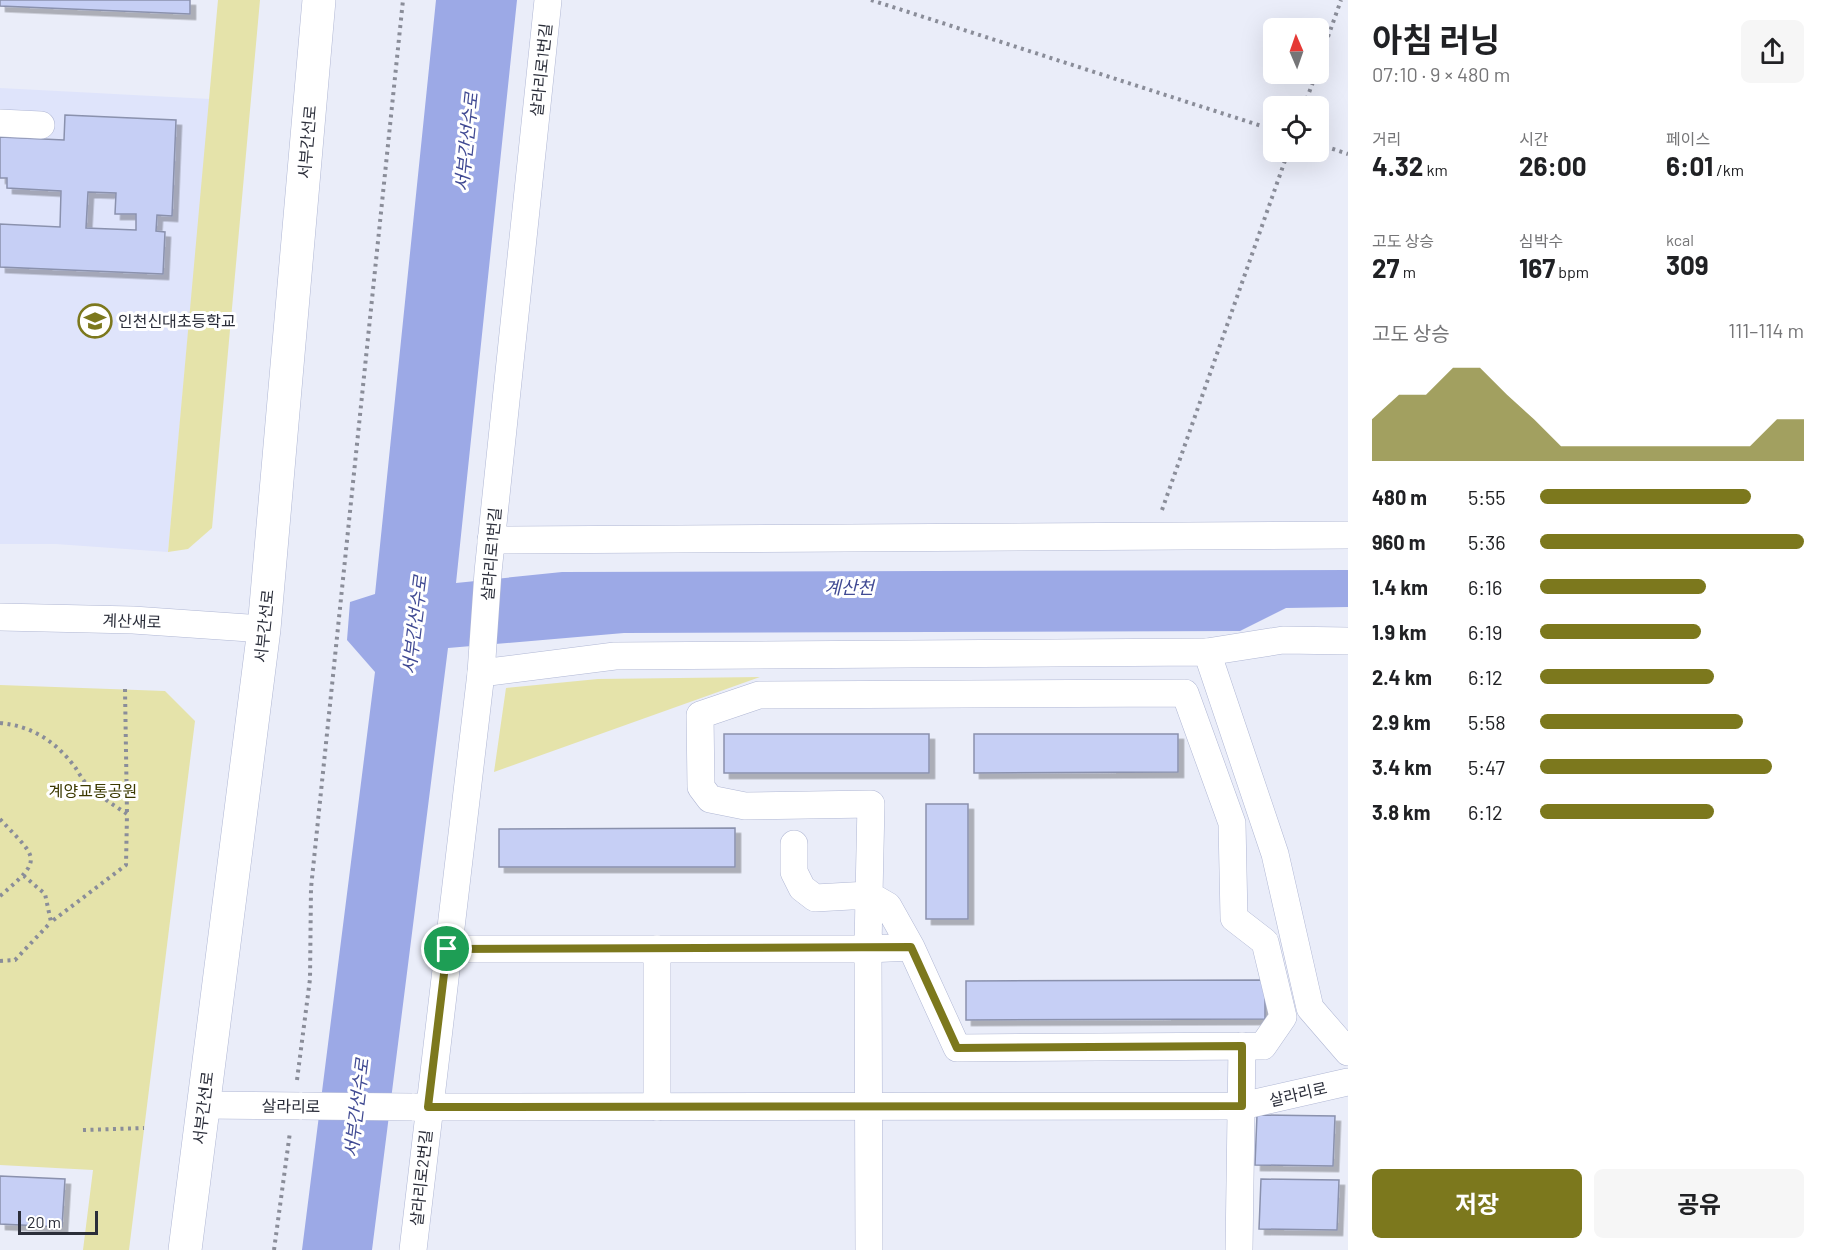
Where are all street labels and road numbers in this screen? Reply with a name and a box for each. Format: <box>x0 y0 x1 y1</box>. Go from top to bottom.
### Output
street label: 살라리로1번길 <box>526 22 555 118</box>
street label: 서부간선로 <box>294 104 319 179</box>
street label: 살라리로1번길 <box>477 506 504 602</box>
street label: 서부간선로 <box>250 588 277 664</box>
street label: 계산새로 <box>102 610 162 631</box>
street label: 서부간선로 <box>189 1070 216 1146</box>
street label: 살라리로 <box>1267 1078 1329 1109</box>
street label: 살라리로 <box>261 1095 321 1116</box>
street label: 살라리로2번길 <box>406 1129 435 1227</box>

